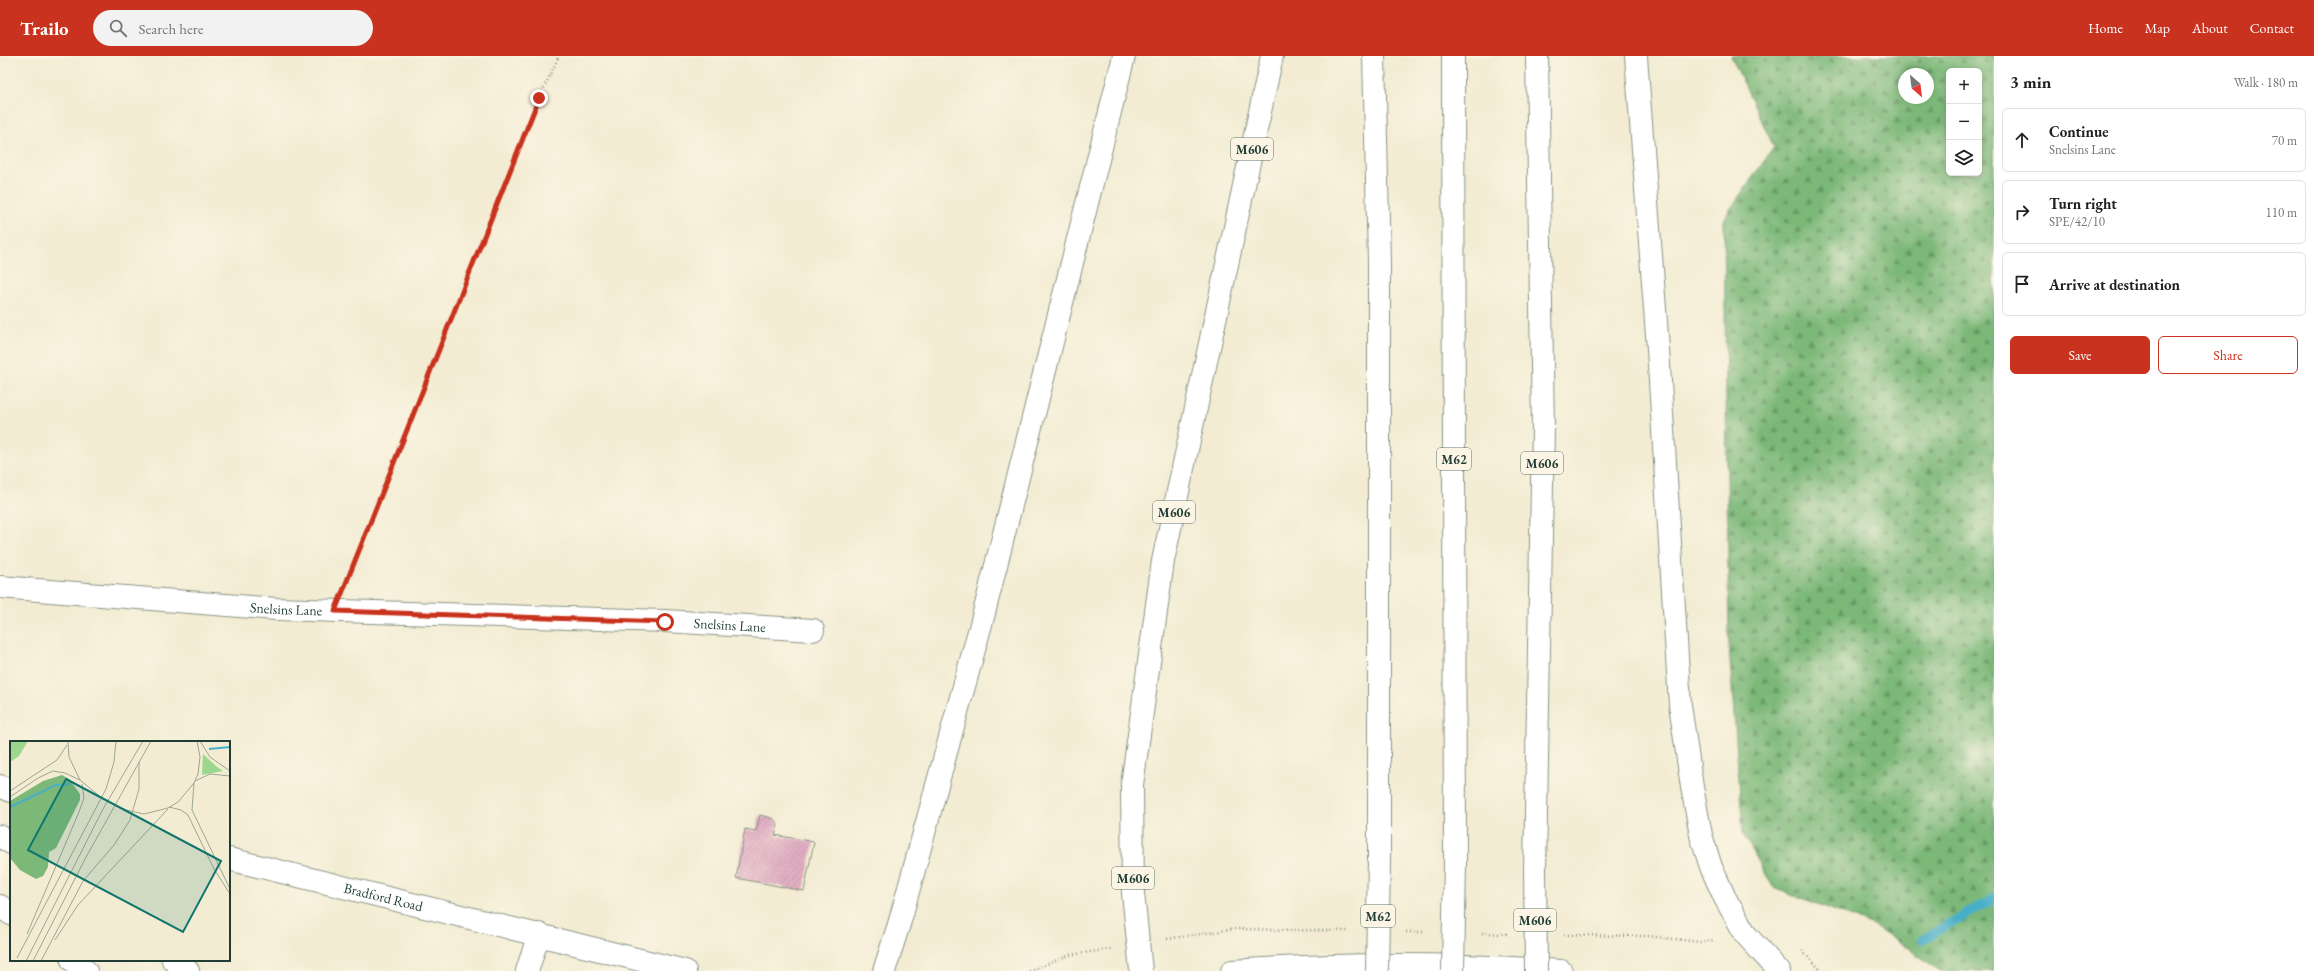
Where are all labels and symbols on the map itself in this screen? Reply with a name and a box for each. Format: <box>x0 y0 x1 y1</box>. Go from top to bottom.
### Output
north arrow <box>1898 68 1934 104</box>
route end <box>530 89 548 107</box>
road number: M606 <box>1231 138 1273 160</box>
road number: M62 <box>1437 448 1471 470</box>
road number: M606 <box>1521 452 1563 474</box>
road number: M606 <box>1153 501 1195 523</box>
street label: Snelsins Lane <box>249 598 323 619</box>
route start <box>656 613 674 631</box>
street label: Snelsins Lane <box>693 614 767 636</box>
inset map <box>10 741 230 961</box>
road number: M606 <box>1112 867 1154 889</box>
street label: Bradford Road <box>342 879 426 915</box>
road number: M62 <box>1361 905 1395 927</box>
road number: M606 <box>1514 909 1556 931</box>

